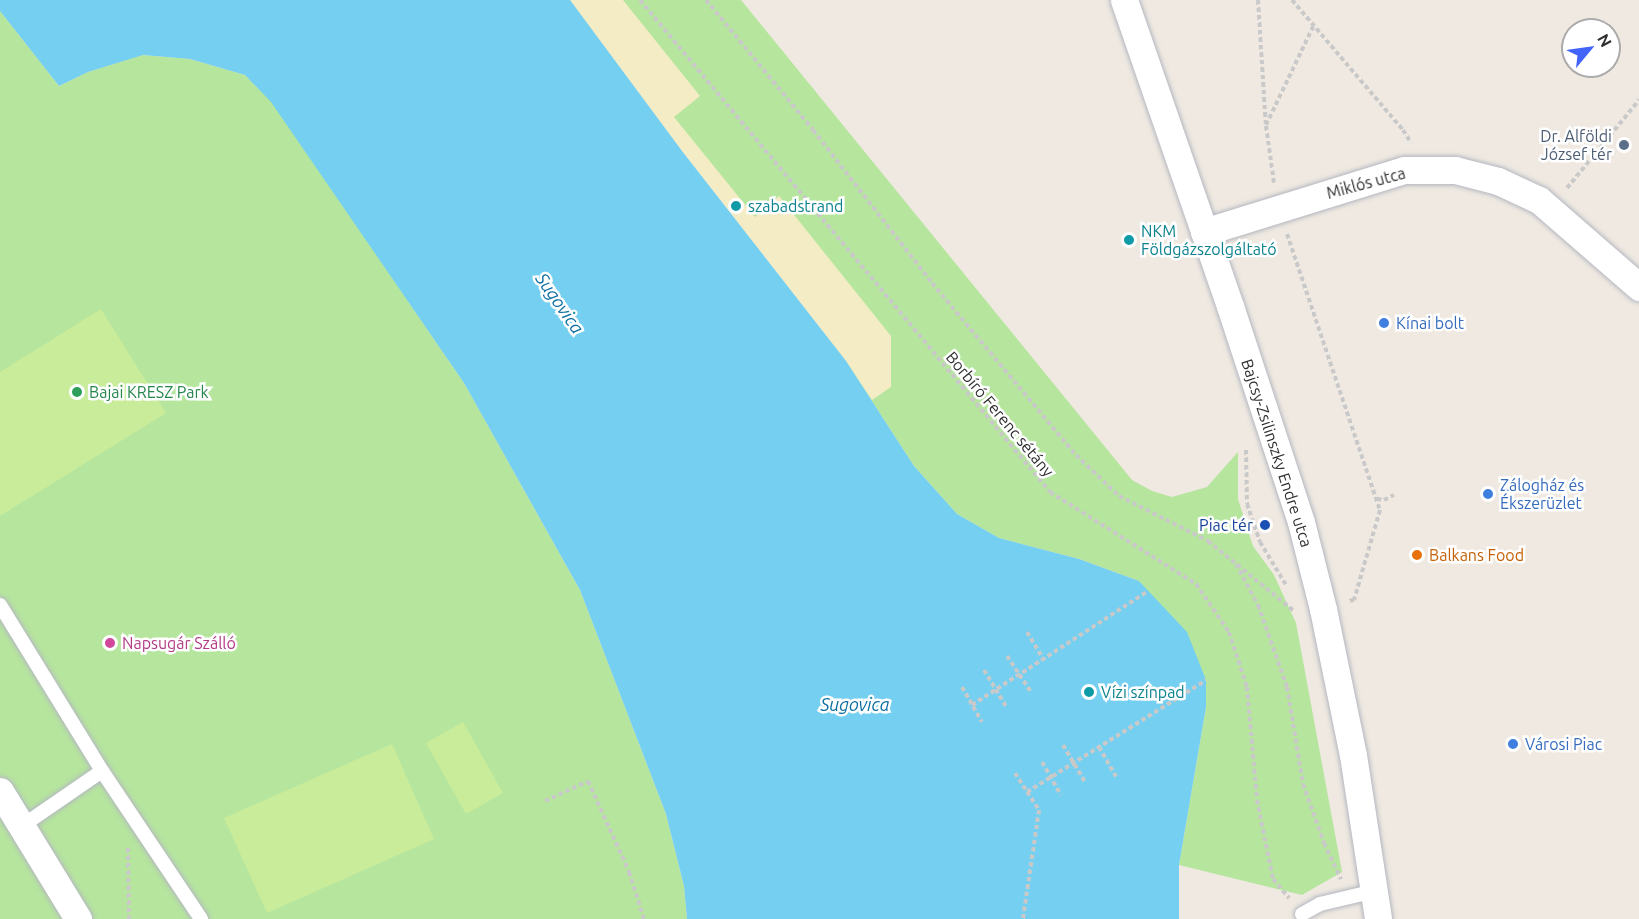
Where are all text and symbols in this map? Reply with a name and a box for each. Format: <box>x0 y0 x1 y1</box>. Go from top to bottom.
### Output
north arrow <box>1561 18 1621 78</box>
text: N <box>1594 31 1616 50</box>
place label: Dr. Alföldi József tér <box>1540 126 1612 164</box>
marker: Dr. Alföldi József tér <box>1617 138 1631 152</box>
street label: Miklós utca <box>1324 163 1408 203</box>
place label: szabadstrand <box>748 196 843 216</box>
marker: szabadstrand <box>729 199 743 213</box>
place label: NKM Földgázszolgáltató <box>1141 221 1276 259</box>
marker: NKM Földgázszolgáltató <box>1122 233 1136 247</box>
water label: Sugovica <box>531 268 589 338</box>
place label: Kínai bolt <box>1396 313 1464 333</box>
marker: Kínai bolt <box>1377 316 1391 330</box>
street label: Borbíró Ferenc sétány <box>942 348 1058 480</box>
street label: Bajcsy-Zsilinszky Endre utca <box>1237 356 1317 550</box>
place label: Bajai KRESZ Park <box>89 382 209 402</box>
marker: Bajai KRESZ Park <box>70 385 84 399</box>
place label: Zálogház és Ékszerüzlet <box>1500 475 1584 513</box>
marker: Zálogház és Ékszerüzlet <box>1481 487 1495 501</box>
place label: Piac tér <box>1199 515 1253 535</box>
marker: Piac tér <box>1258 518 1272 532</box>
place label: Balkans Food <box>1429 545 1524 565</box>
marker: Balkans Food <box>1410 548 1424 562</box>
place label: Napsugár Szálló <box>122 633 236 653</box>
marker: Napsugár Szálló <box>103 636 117 650</box>
place label: Vízi színpad <box>1101 682 1185 702</box>
marker: Vízi színpad <box>1082 685 1096 699</box>
water label: Sugovica <box>820 693 890 715</box>
place label: Városi Piac <box>1525 734 1602 754</box>
marker: Városi Piac <box>1506 737 1520 751</box>

